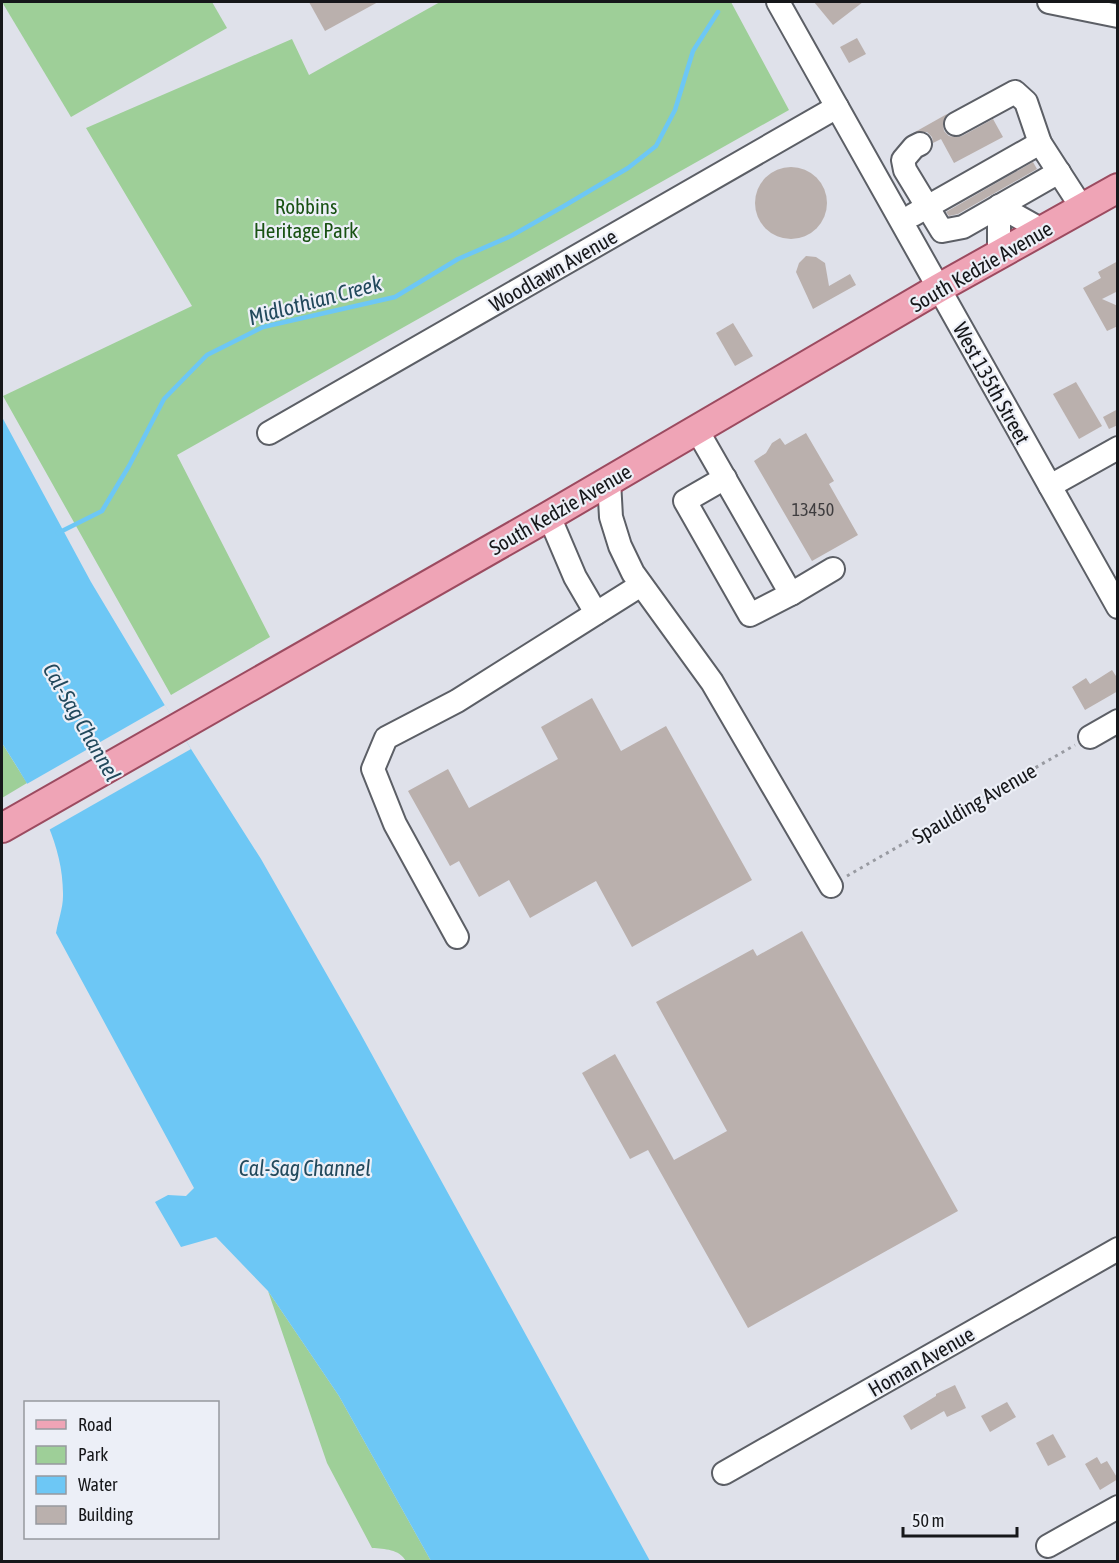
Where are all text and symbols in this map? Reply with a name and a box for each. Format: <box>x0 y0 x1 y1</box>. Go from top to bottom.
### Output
park label: Robbins Heritage Park <box>254 194 358 242</box>
street label: South Kedzie Avenue <box>906 216 1056 316</box>
street label: Woodlawn Avenue <box>485 224 621 316</box>
water label: Midlothian Creek <box>245 270 385 330</box>
street label: West 135th Street <box>949 318 1035 448</box>
street label: South Kedzie Avenue <box>485 459 635 559</box>
house number: 13450 <box>792 499 834 520</box>
water label: Cal-Sag Channel <box>38 658 126 786</box>
street label: Spaulding Avenue <box>908 758 1040 848</box>
water label: Cal-Sag Channel <box>239 1155 371 1181</box>
street label: Homan Avenue <box>864 1321 978 1401</box>
legend <box>24 1401 219 1539</box>
text: Road <box>78 1414 112 1435</box>
text: Park <box>78 1444 108 1465</box>
text: Water <box>78 1474 118 1495</box>
scale bar <box>903 1500 1017 1538</box>
text: Building <box>78 1504 133 1525</box>
text: 50 m <box>912 1510 944 1531</box>

